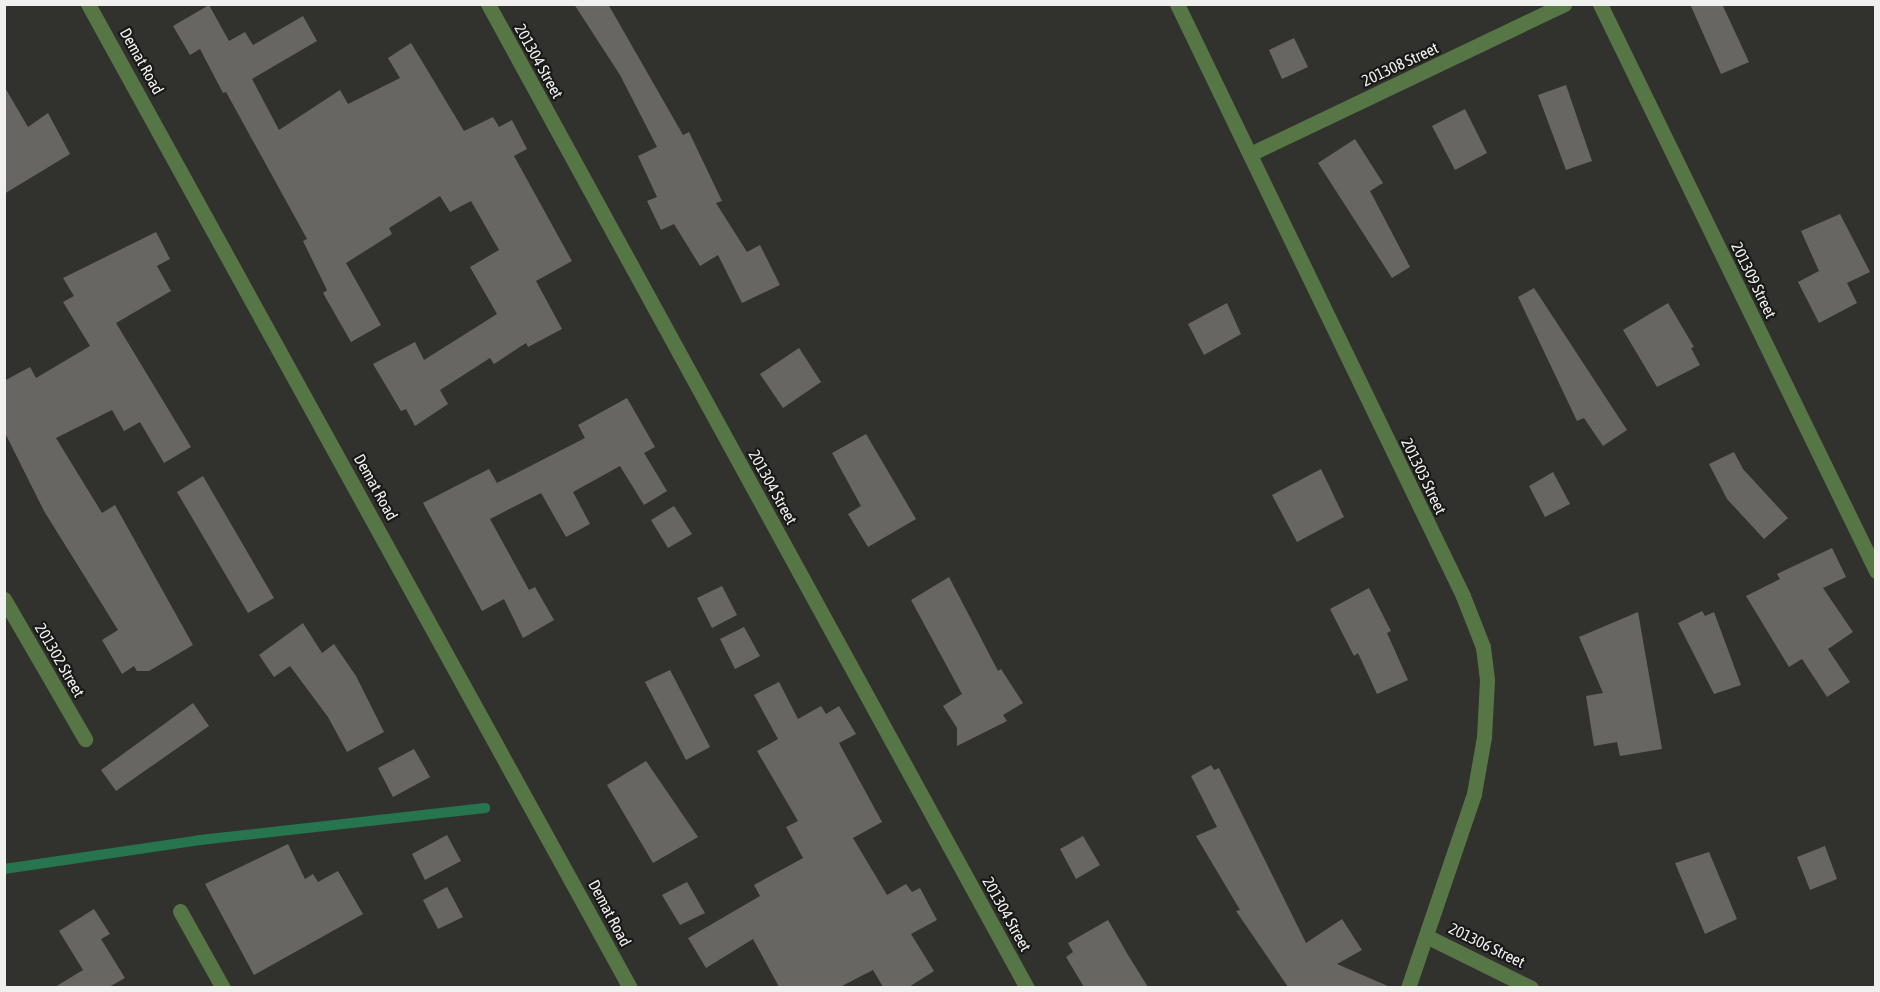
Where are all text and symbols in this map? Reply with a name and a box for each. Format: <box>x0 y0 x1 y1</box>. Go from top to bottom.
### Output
street label: 201304 Street <box>511 20 567 102</box>
street label: Demat Road <box>116 25 168 97</box>
street label: 201308 Street <box>1359 38 1441 90</box>
street label: 201309 Street <box>1727 239 1781 321</box>
street label: 201303 Street <box>1397 435 1451 517</box>
street label: 201304 Street <box>745 446 801 528</box>
street label: Demat Road <box>350 451 402 523</box>
street label: 201302 Street <box>31 620 89 700</box>
street label: 201304 Street <box>979 873 1035 955</box>
street label: Demat Road <box>584 876 636 950</box>
street label: 201306 Street <box>1446 918 1528 972</box>

